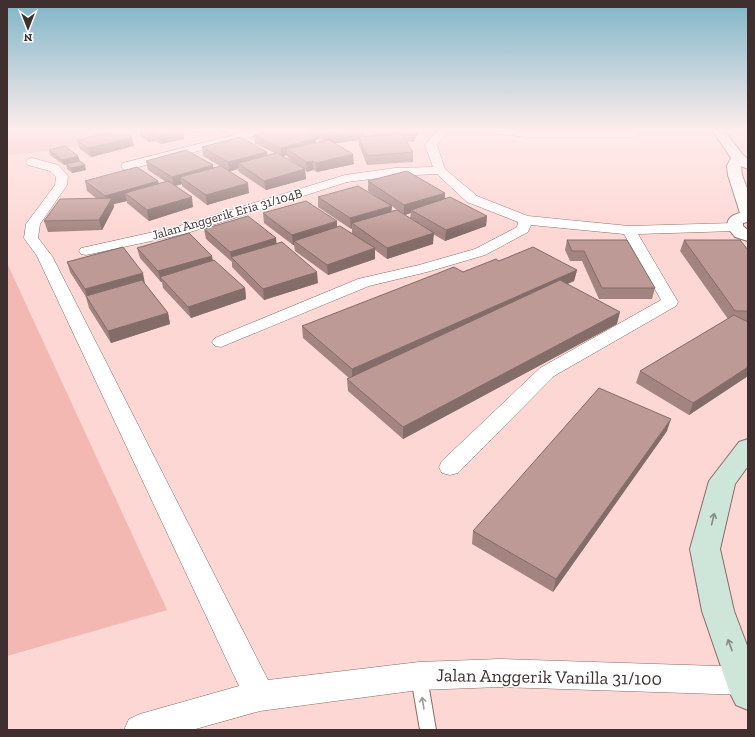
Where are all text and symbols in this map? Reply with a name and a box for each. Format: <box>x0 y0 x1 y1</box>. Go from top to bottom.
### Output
north arrow <box>8 8 48 48</box>
text: N <box>23 31 32 44</box>
street label: Jalan Anggerik Eria 31/104B <box>150 185 304 243</box>
one-way arrow <box>709 513 717 526</box>
one-way arrow <box>726 639 734 651</box>
street label: Jalan Anggerik Vanilla 31/100 <box>436 664 662 690</box>
one-way arrow <box>419 697 427 710</box>

